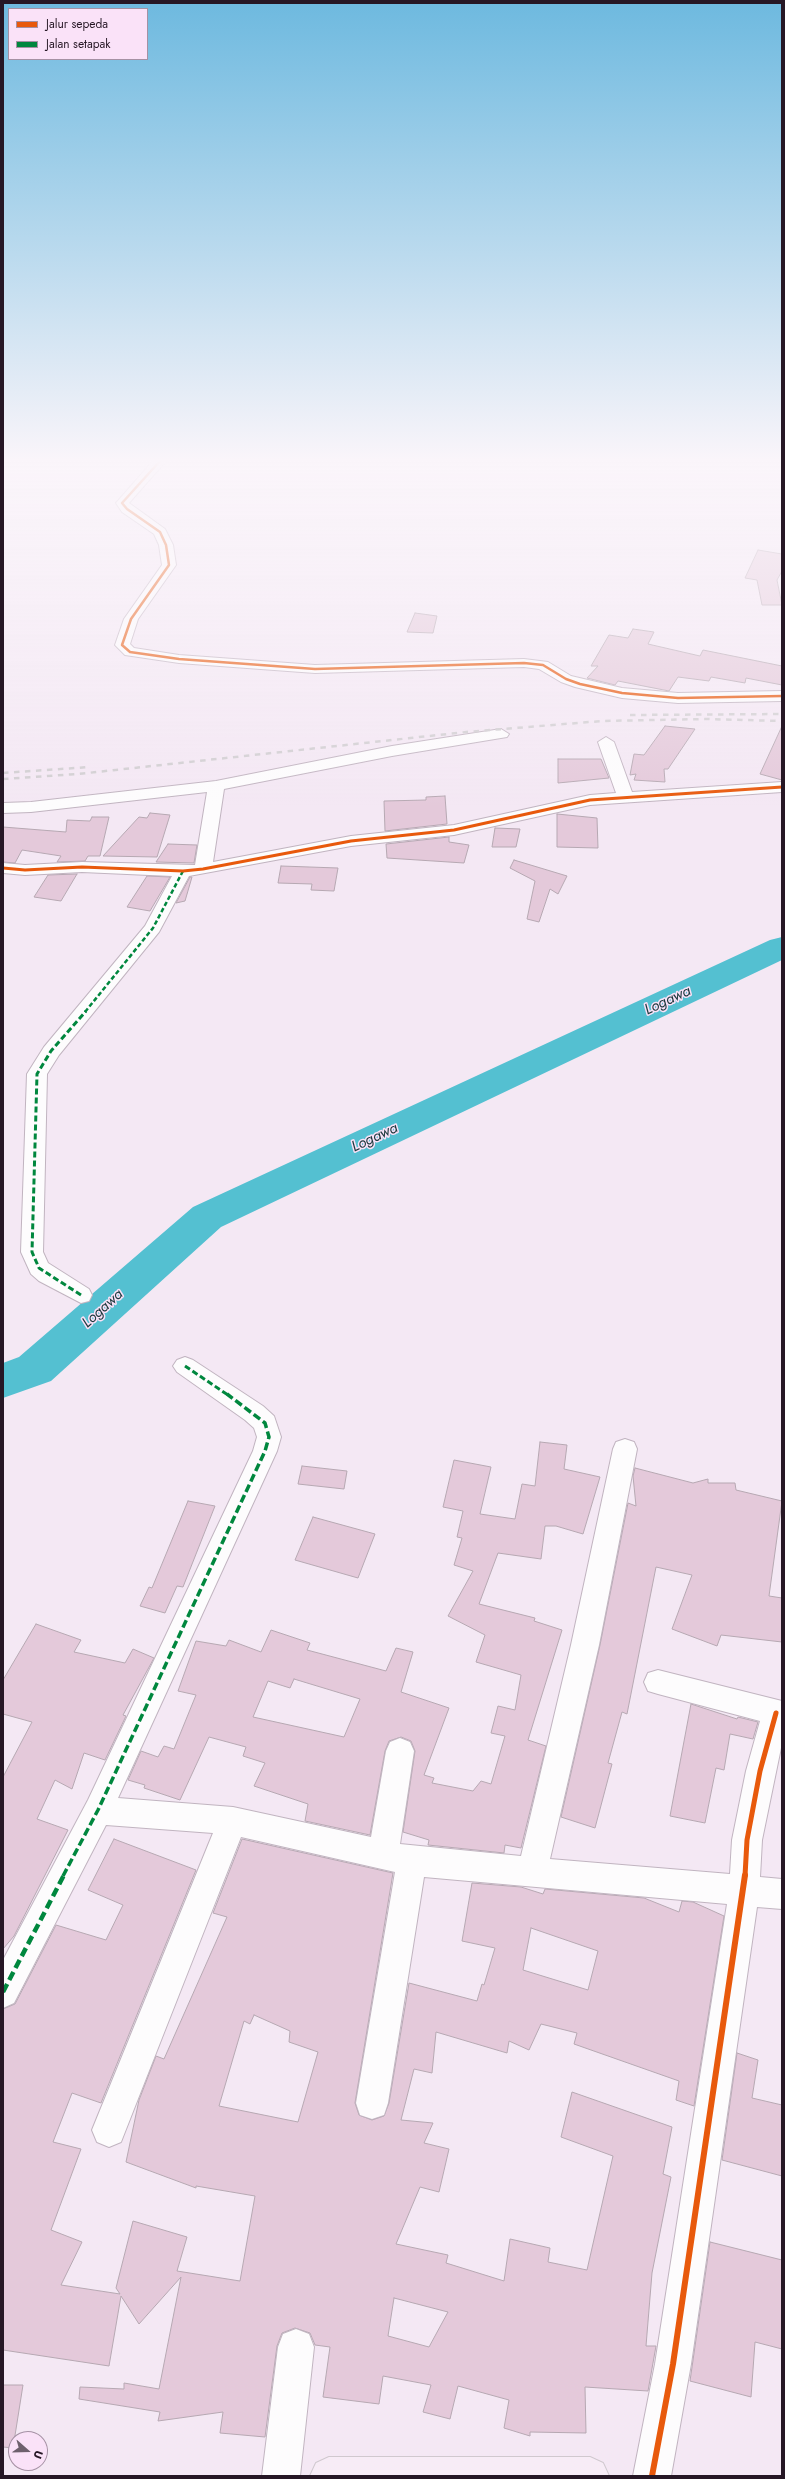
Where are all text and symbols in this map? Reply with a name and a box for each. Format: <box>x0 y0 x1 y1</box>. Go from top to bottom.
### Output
legend <box>8 8 148 60</box>
text: Jalur sepeda <box>46 15 108 33</box>
text: Jalan setapak <box>46 35 111 53</box>
water label: Logawa <box>642 982 694 1020</box>
water label: Logawa <box>349 1119 401 1157</box>
water label: Logawa <box>79 1286 127 1332</box>
north arrow <box>8 2431 48 2471</box>
text: U <box>29 2448 47 2461</box>

